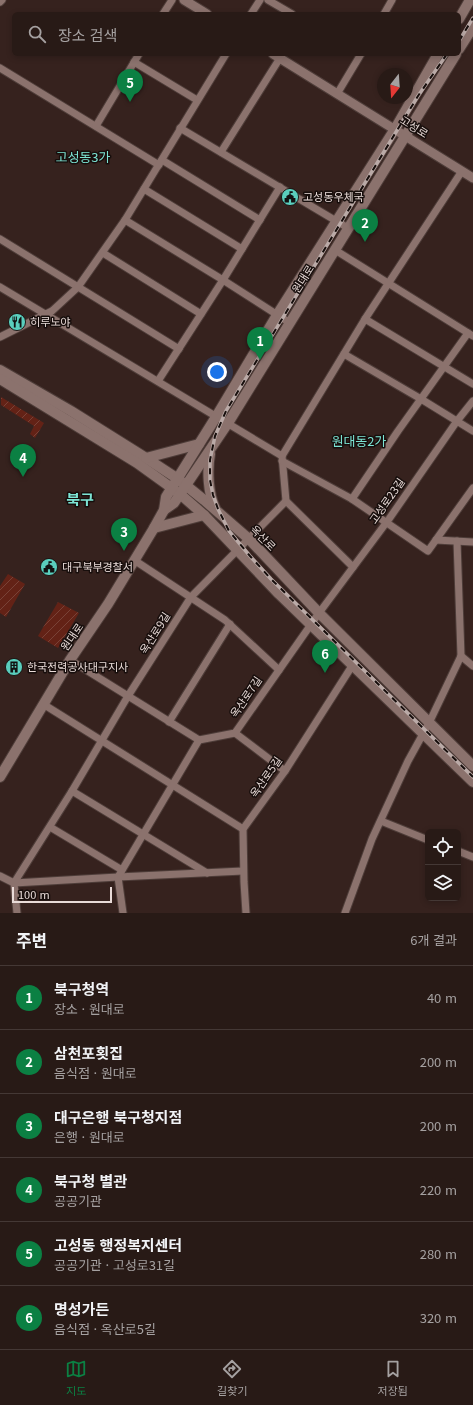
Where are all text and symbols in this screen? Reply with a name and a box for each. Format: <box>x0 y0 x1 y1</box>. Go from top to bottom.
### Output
search box <box>12 12 461 56</box>
icon: search <box>26 23 48 45</box>
text: 장소 검색 <box>58 24 117 45</box>
north arrow <box>377 68 413 104</box>
pin: 5 <box>117 69 143 102</box>
street label: 고성로 <box>397 111 432 141</box>
district label: 고성동3가 <box>55 147 111 166</box>
public building icon: 고성동우체국 <box>280 187 300 207</box>
place label: 고성동우체국 <box>303 188 364 204</box>
pin: 2 <box>352 209 378 242</box>
street label: 원대로 <box>287 261 317 296</box>
restaurant icon: 히루노야 <box>7 312 27 332</box>
place label: 히루노야 <box>30 313 70 329</box>
pin: 1 <box>247 327 273 360</box>
your location <box>207 362 227 382</box>
district label: 원대동2가 <box>331 431 387 450</box>
pin: 4 <box>10 444 36 477</box>
street label: 고성로23길 <box>365 474 408 527</box>
district label: 북구 <box>66 488 94 509</box>
pin: 3 <box>111 518 137 551</box>
street label: 옥산로 <box>247 521 280 554</box>
public building icon: 대구북부경찰서 <box>39 557 59 577</box>
place label: 대구북부경찰서 <box>62 558 133 574</box>
street label: 옥산로9길 <box>135 608 173 656</box>
street label: 원대로 <box>56 619 86 654</box>
pin: 6 <box>312 640 338 673</box>
building icon: 한국전력공사대구지사 <box>4 657 24 677</box>
place label: 한국전력공사대구지사 <box>27 658 128 674</box>
street label: 옥산로7길 <box>226 673 265 720</box>
street label: 옥산로5길 <box>245 753 285 800</box>
map controls <box>425 829 461 901</box>
button: locate <box>425 829 461 865</box>
button: layers <box>425 865 461 901</box>
scale bar <box>12 885 112 904</box>
text: 100 m <box>18 886 50 902</box>
text: 주변 <box>16 927 47 952</box>
text: 6개 결과 <box>410 930 457 949</box>
text: 북구청역 <box>54 978 109 999</box>
text: 1 <box>25 988 33 1007</box>
text: 40 m <box>427 988 457 1007</box>
text: 장소 · 원대로 <box>54 999 125 1018</box>
text: 삼천포횟집 <box>54 1042 123 1063</box>
text: 2 <box>25 1052 33 1071</box>
text: 200 m <box>420 1052 457 1071</box>
text: 음식점 · 원대로 <box>54 1063 137 1082</box>
text: 대구은행 북구청지점 <box>54 1106 182 1127</box>
text: 3 <box>25 1116 33 1135</box>
text: 200 m <box>420 1116 457 1135</box>
text: 은행 · 원대로 <box>54 1127 125 1146</box>
text: 북구청 별관 <box>54 1170 127 1191</box>
text: 4 <box>25 1180 33 1199</box>
text: 220 m <box>420 1180 457 1199</box>
text: 공공기관 <box>54 1191 102 1210</box>
text: 고성동 행정복지센터 <box>54 1234 182 1255</box>
text: 5 <box>25 1244 33 1263</box>
text: 280 m <box>420 1244 457 1263</box>
text: 공공기관 · 고성로31길 <box>54 1255 175 1274</box>
text: 명성가든 <box>54 1298 109 1319</box>
text: 6 <box>25 1308 33 1327</box>
text: 320 m <box>420 1308 457 1327</box>
text: 음식점 · 옥산로5길 <box>54 1319 156 1338</box>
tab: 지도 <box>65 1358 87 1398</box>
tab: 길찾기 <box>217 1358 247 1398</box>
tab: 저장됨 <box>378 1358 408 1398</box>

